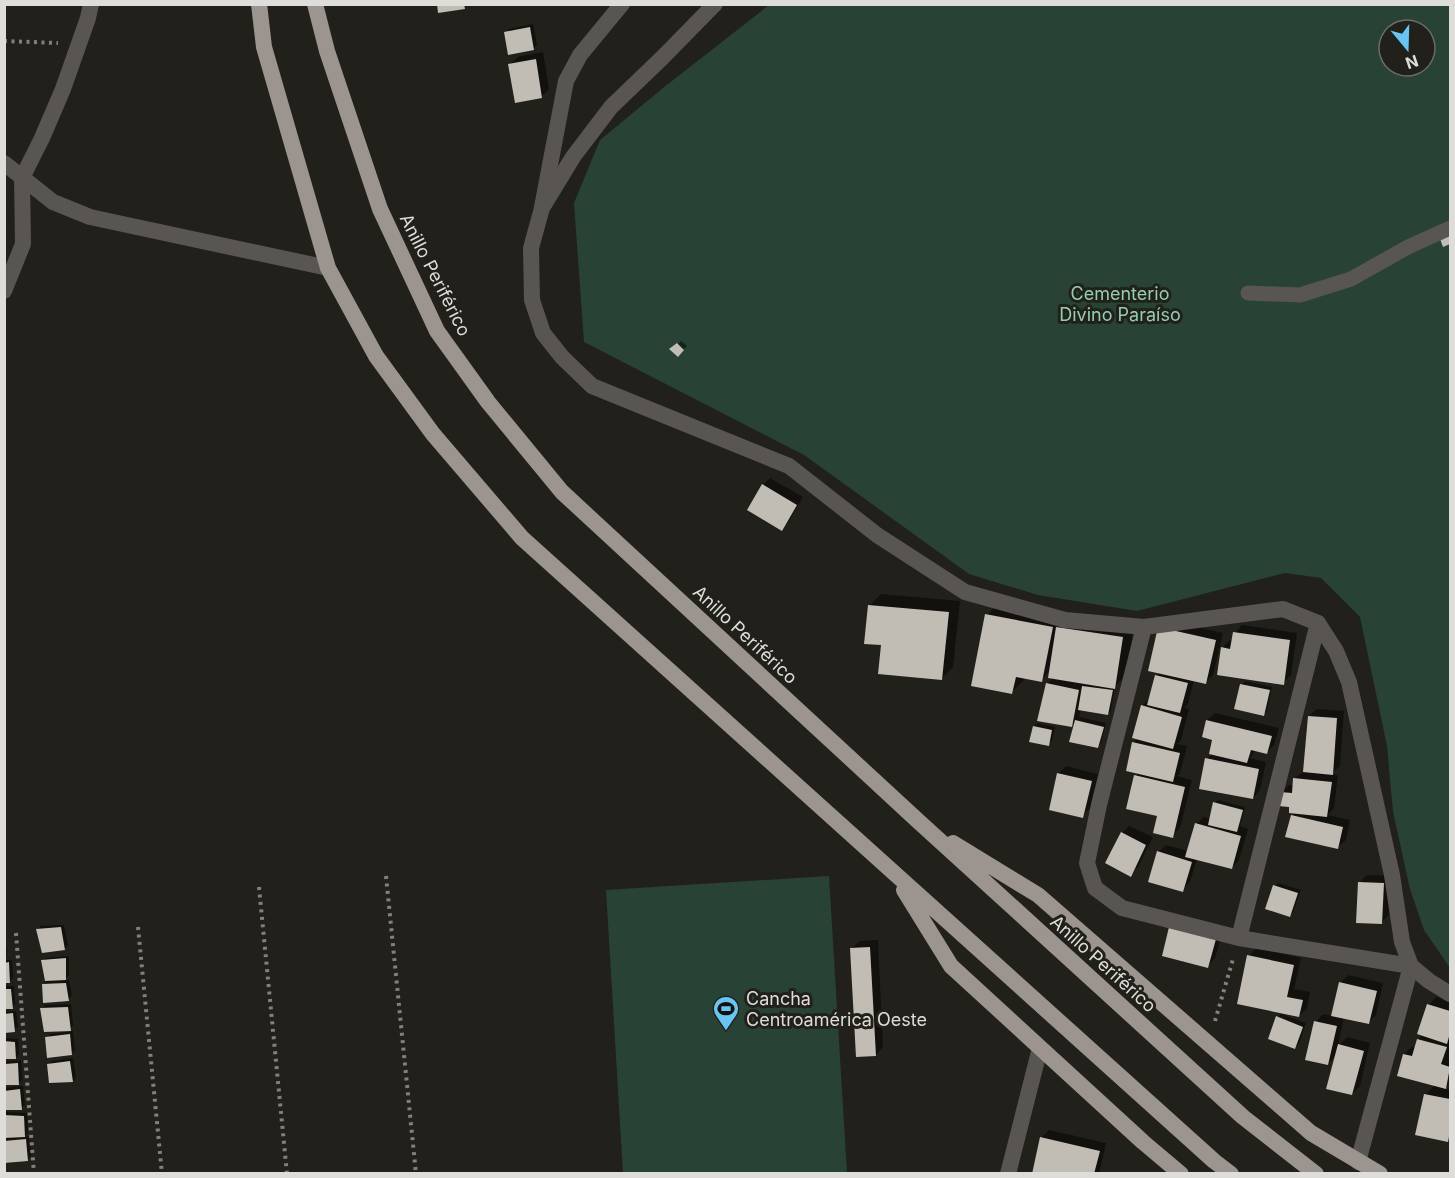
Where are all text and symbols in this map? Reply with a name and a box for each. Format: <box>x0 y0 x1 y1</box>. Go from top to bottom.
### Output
north arrow <box>1377 18 1437 78</box>
text: N <box>1403 51 1421 74</box>
street label: Anillo Periférico <box>396 210 475 339</box>
park label: Cementerio Divino Paraíso <box>1059 283 1181 325</box>
street label: Anillo Periférico <box>689 581 802 688</box>
street label: Anillo Periférico <box>1046 911 1160 1016</box>
place label: Cancha Centroamérica Oeste <box>746 988 927 1030</box>
sports icon: Cancha Centroamérica Oeste <box>711 994 741 1032</box>

